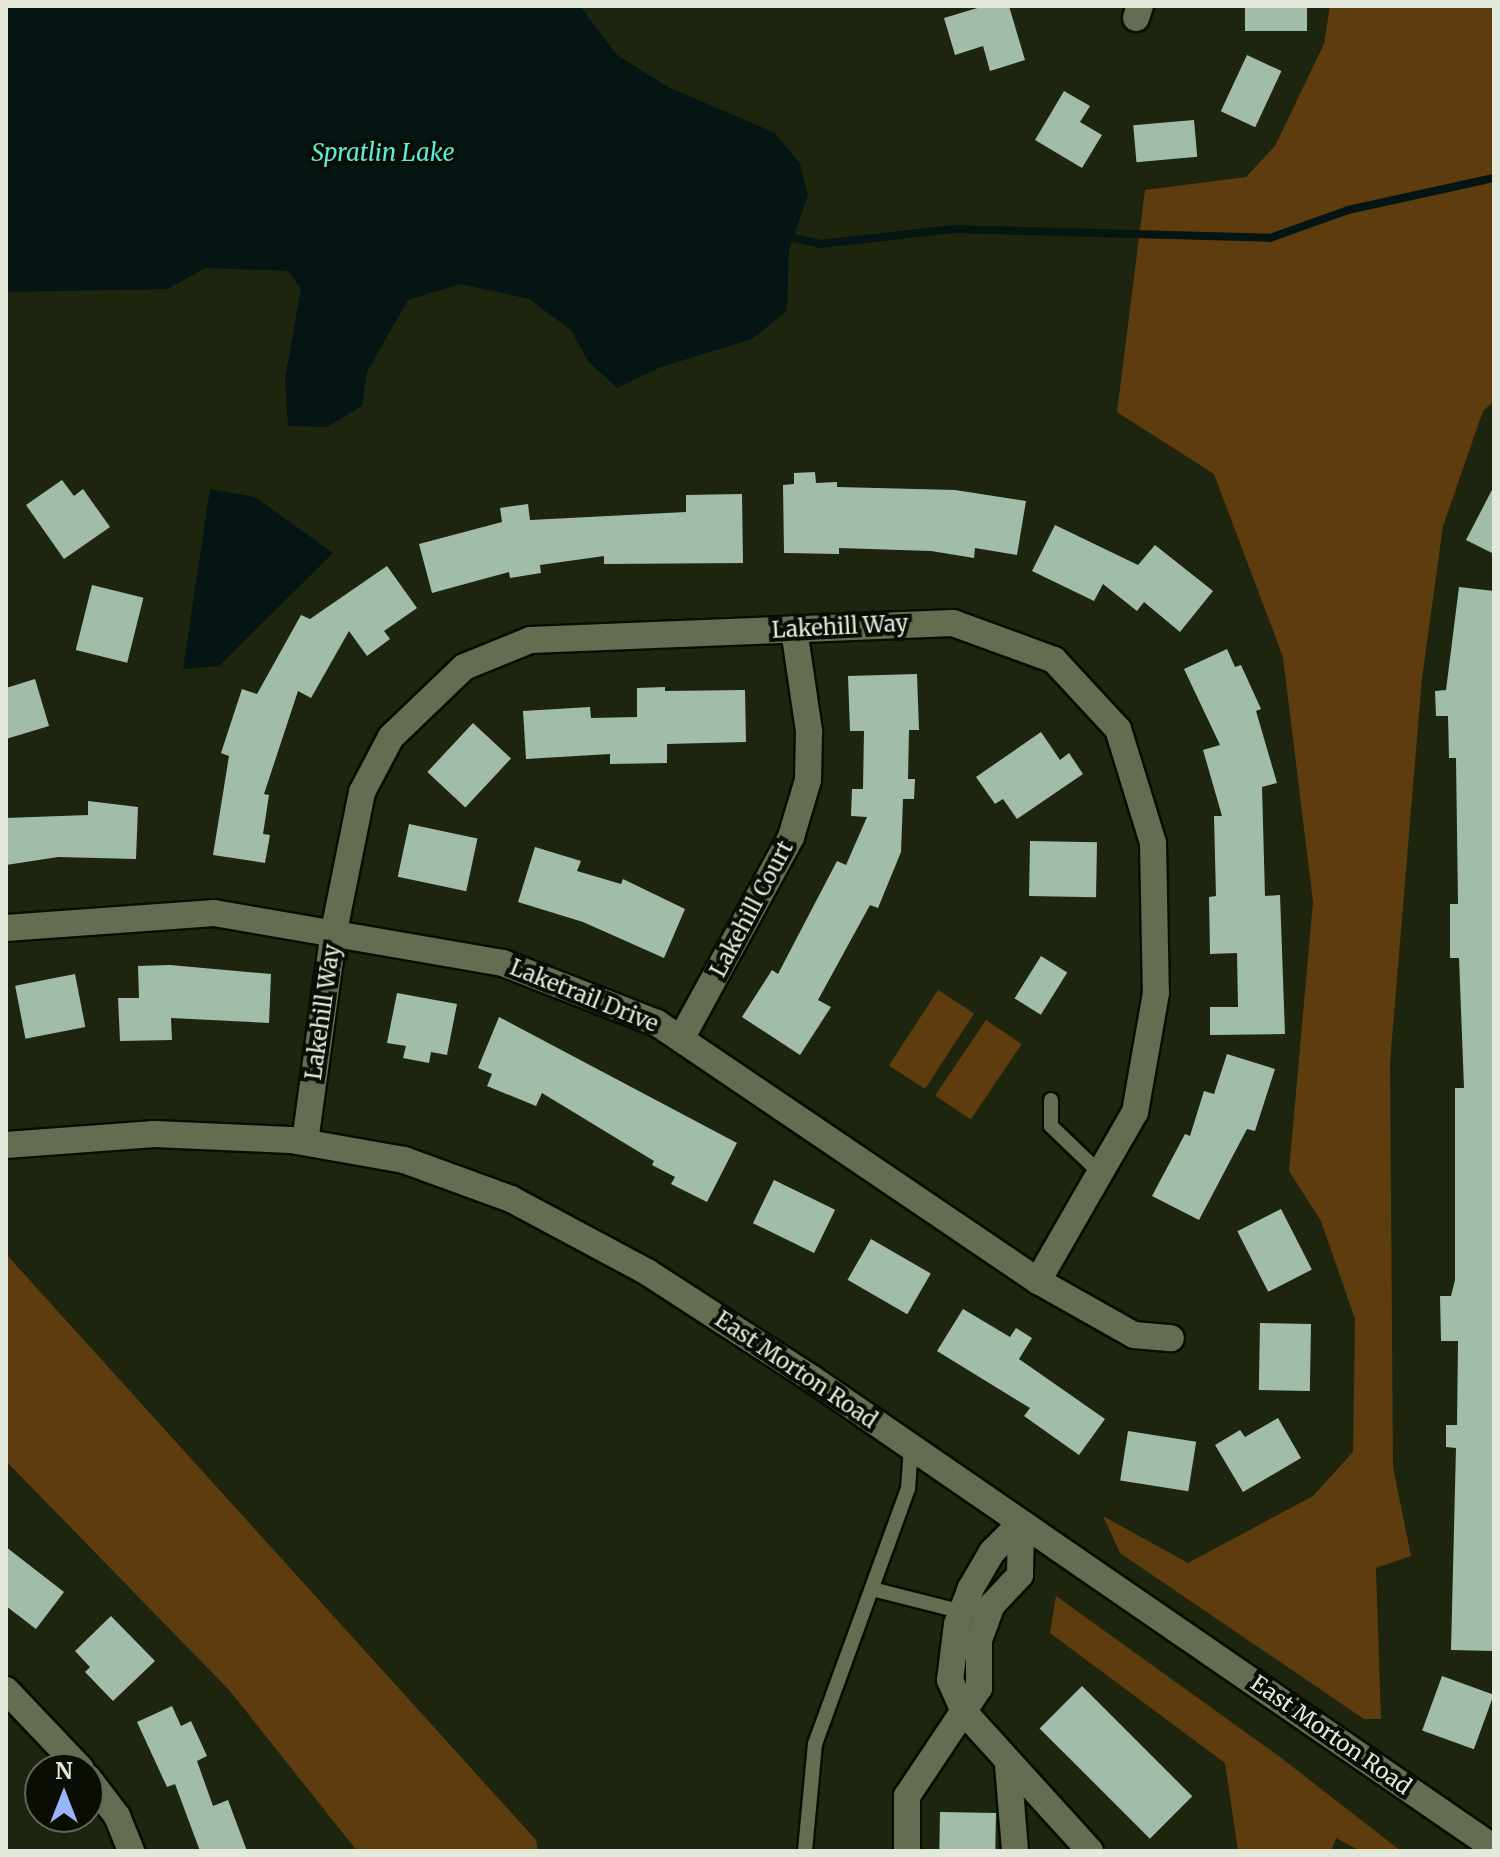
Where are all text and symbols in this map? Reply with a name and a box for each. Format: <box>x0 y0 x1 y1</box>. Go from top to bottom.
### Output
water label: Spratlin Lake <box>311 139 455 167</box>
street label: Lakehill Way <box>771 610 909 644</box>
street label: Lakehill Court <box>705 836 799 982</box>
street label: Lakehill Way <box>300 943 346 1081</box>
street label: Laketrail Drive <box>506 954 662 1038</box>
street label: East Morton Road <box>710 1306 882 1434</box>
street label: East Morton Road <box>1246 1670 1416 1800</box>
north arrow <box>24 1753 104 1833</box>
text: N <box>55 1757 73 1785</box>

